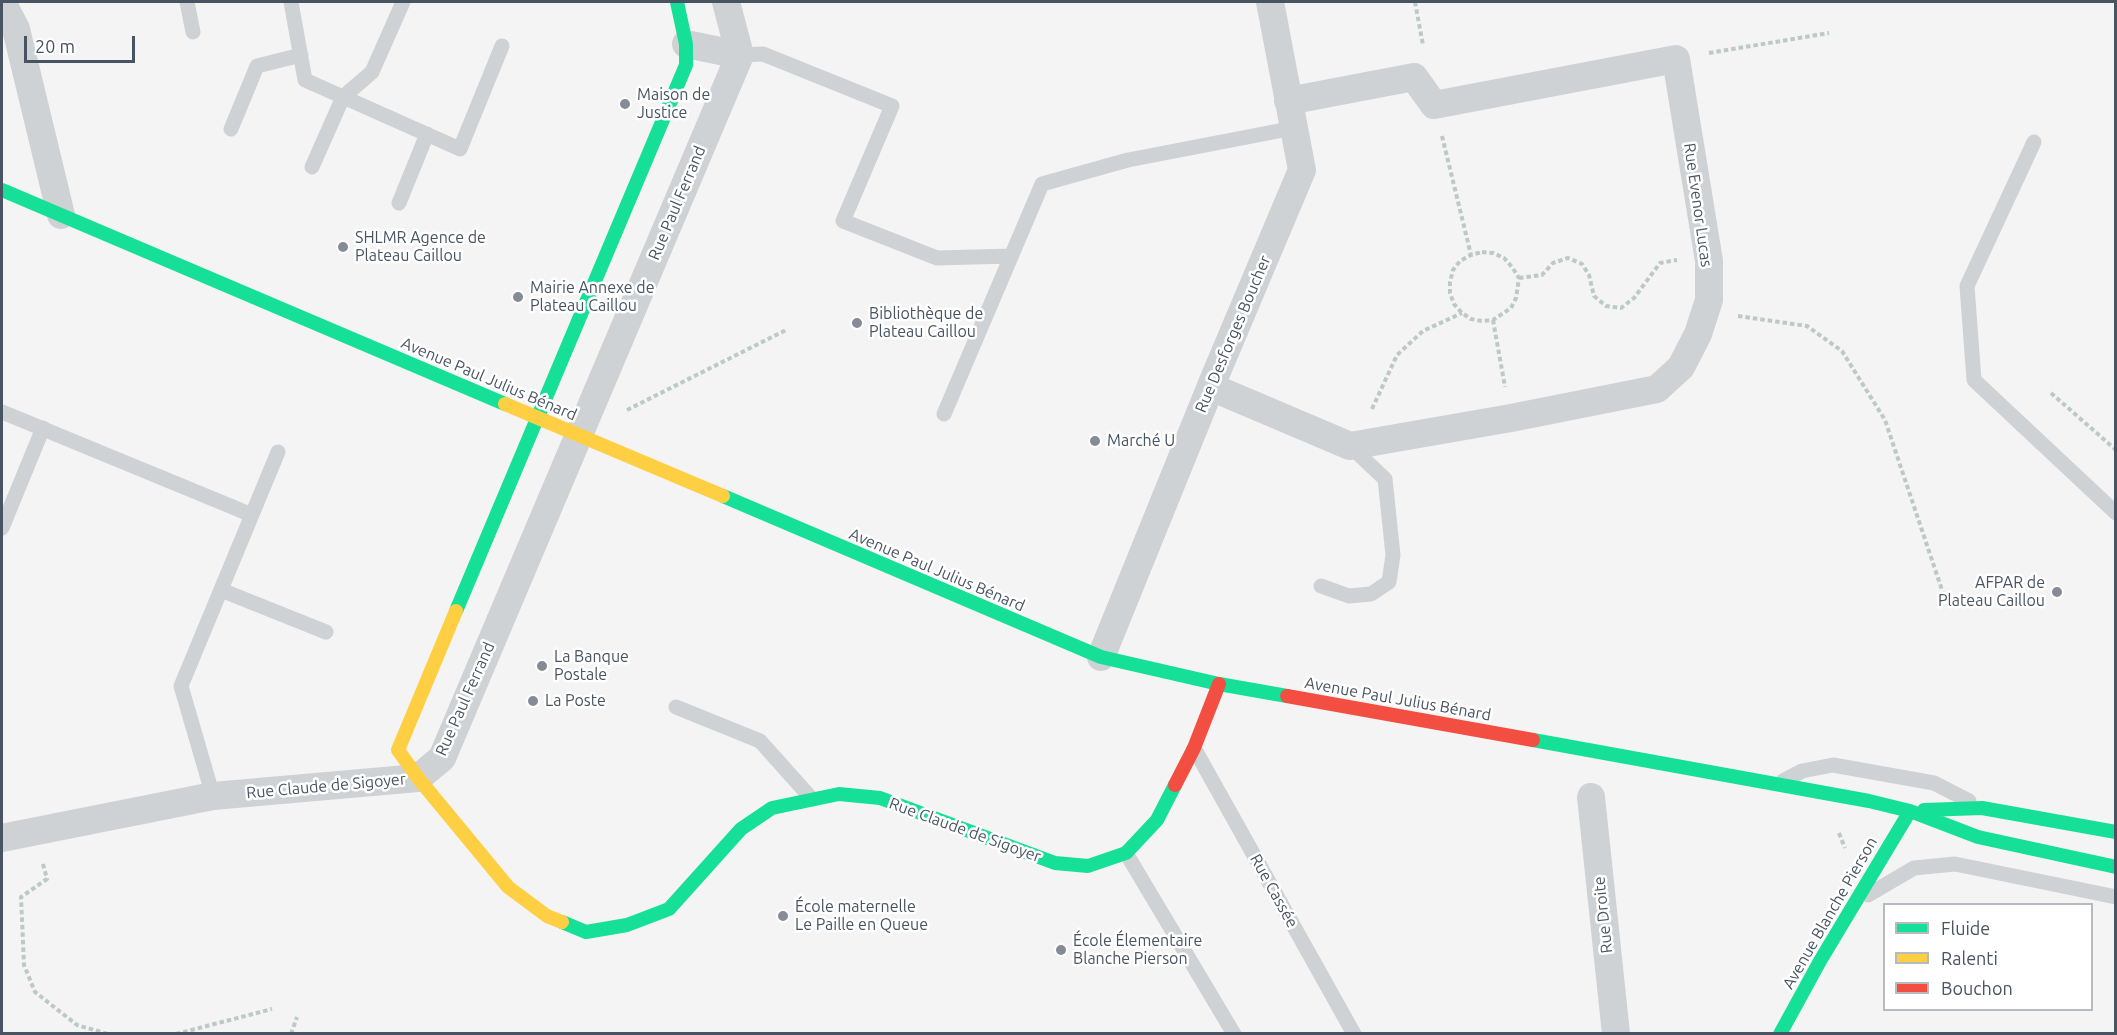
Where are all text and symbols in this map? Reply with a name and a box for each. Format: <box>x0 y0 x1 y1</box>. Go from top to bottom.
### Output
scale bar <box>27 24 138 62</box>
text: 20 m <box>35 36 75 56</box>
place label: Maison de Justice <box>637 85 710 123</box>
marker: Maison de Justice <box>618 97 632 111</box>
street label: Rue Evenor Lucas <box>1680 142 1716 268</box>
street label: Rue Paul Ferrand <box>644 143 710 263</box>
place label: SHLMR Agence de Plateau Caillou <box>355 228 486 266</box>
marker: SHLMR Agence de Plateau Caillou <box>336 240 350 254</box>
street label: Rue Desforges Boucher <box>1191 252 1275 416</box>
place label: Mairie Annexe de Plateau Caillou <box>530 278 655 316</box>
marker: Mairie Annexe de Plateau Caillou <box>511 290 525 304</box>
place label: Bibliothèque de Plateau Caillou <box>869 304 983 342</box>
marker: Bibliothèque de Plateau Caillou <box>850 316 864 330</box>
street label: Avenue Paul Julius Bénard <box>398 333 580 425</box>
place label: Marché U <box>1107 431 1175 451</box>
marker: Marché U <box>1088 434 1102 448</box>
street label: Avenue Paul Julius Bénard <box>846 524 1028 616</box>
place label: AFPAR de Plateau Caillou <box>1938 573 2045 611</box>
marker: AFPAR de Plateau Caillou <box>2050 585 2064 599</box>
street label: Rue Paul Ferrand <box>431 639 499 759</box>
place label: La Banque Postale <box>554 647 629 685</box>
marker: La Banque Postale <box>535 659 549 673</box>
street label: Avenue Paul Julius Bénard <box>1303 673 1493 725</box>
place label: La Poste <box>545 691 606 711</box>
marker: La Poste <box>526 694 540 708</box>
street label: Rue Claude de Sigoyer <box>245 769 407 803</box>
street label: Rue Claude de Sigoyer <box>887 794 1043 866</box>
street label: Avenue Blanche Pierson <box>1779 834 1881 992</box>
street label: Rue Cassée <box>1246 851 1302 931</box>
street label: Rue Droite <box>1589 876 1617 954</box>
place label: École maternelle Le Paille en Queue <box>795 897 928 935</box>
legend <box>1883 903 2093 1011</box>
marker: École maternelle Le Paille en Queue <box>776 909 790 923</box>
text: Fluide <box>1941 918 1990 938</box>
place label: École Élementaire Blanche Pierson <box>1073 931 1202 969</box>
marker: École Élementaire Blanche Pierson <box>1054 943 1068 957</box>
text: Ralenti <box>1941 948 1998 968</box>
text: Bouchon <box>1941 978 2013 998</box>

